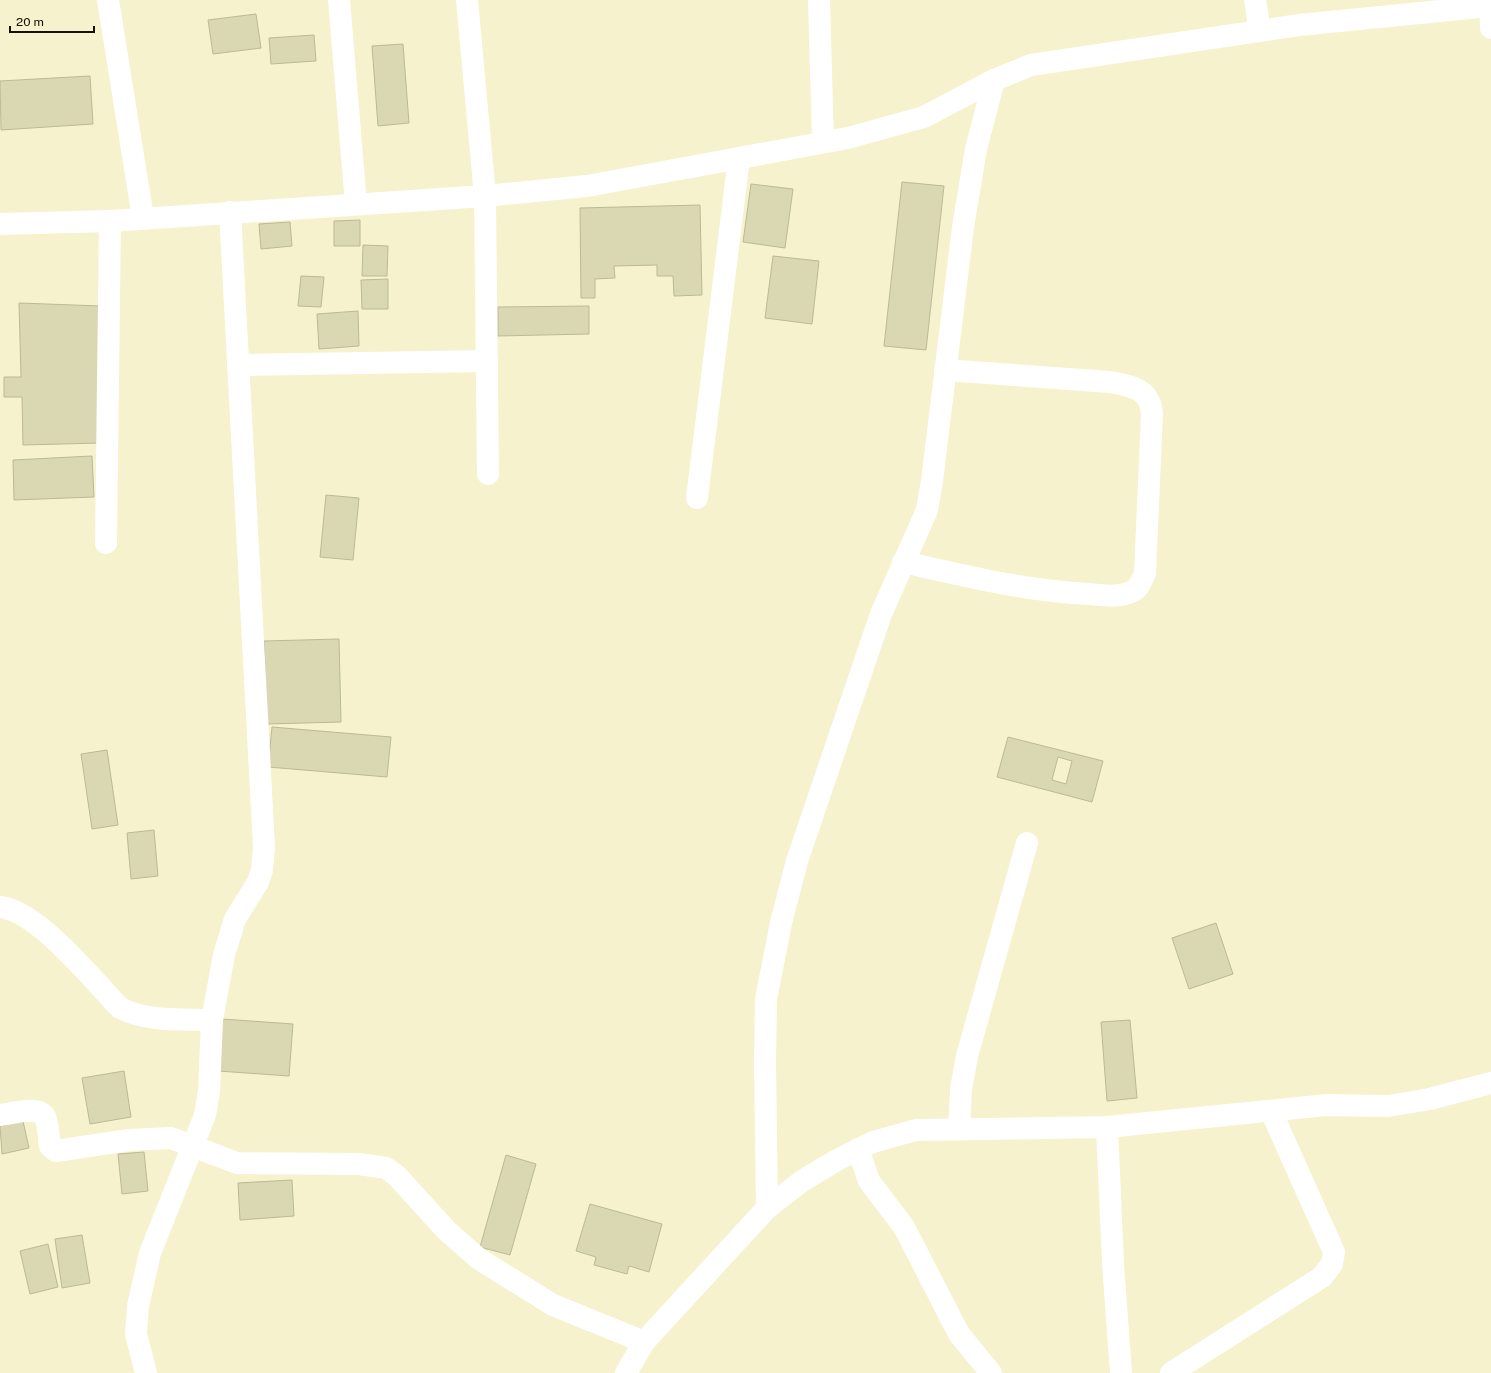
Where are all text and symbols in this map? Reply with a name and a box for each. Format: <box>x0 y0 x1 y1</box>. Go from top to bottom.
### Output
scale bar <box>10 8 94 34</box>
text: 20 m <box>16 15 44 29</box>

